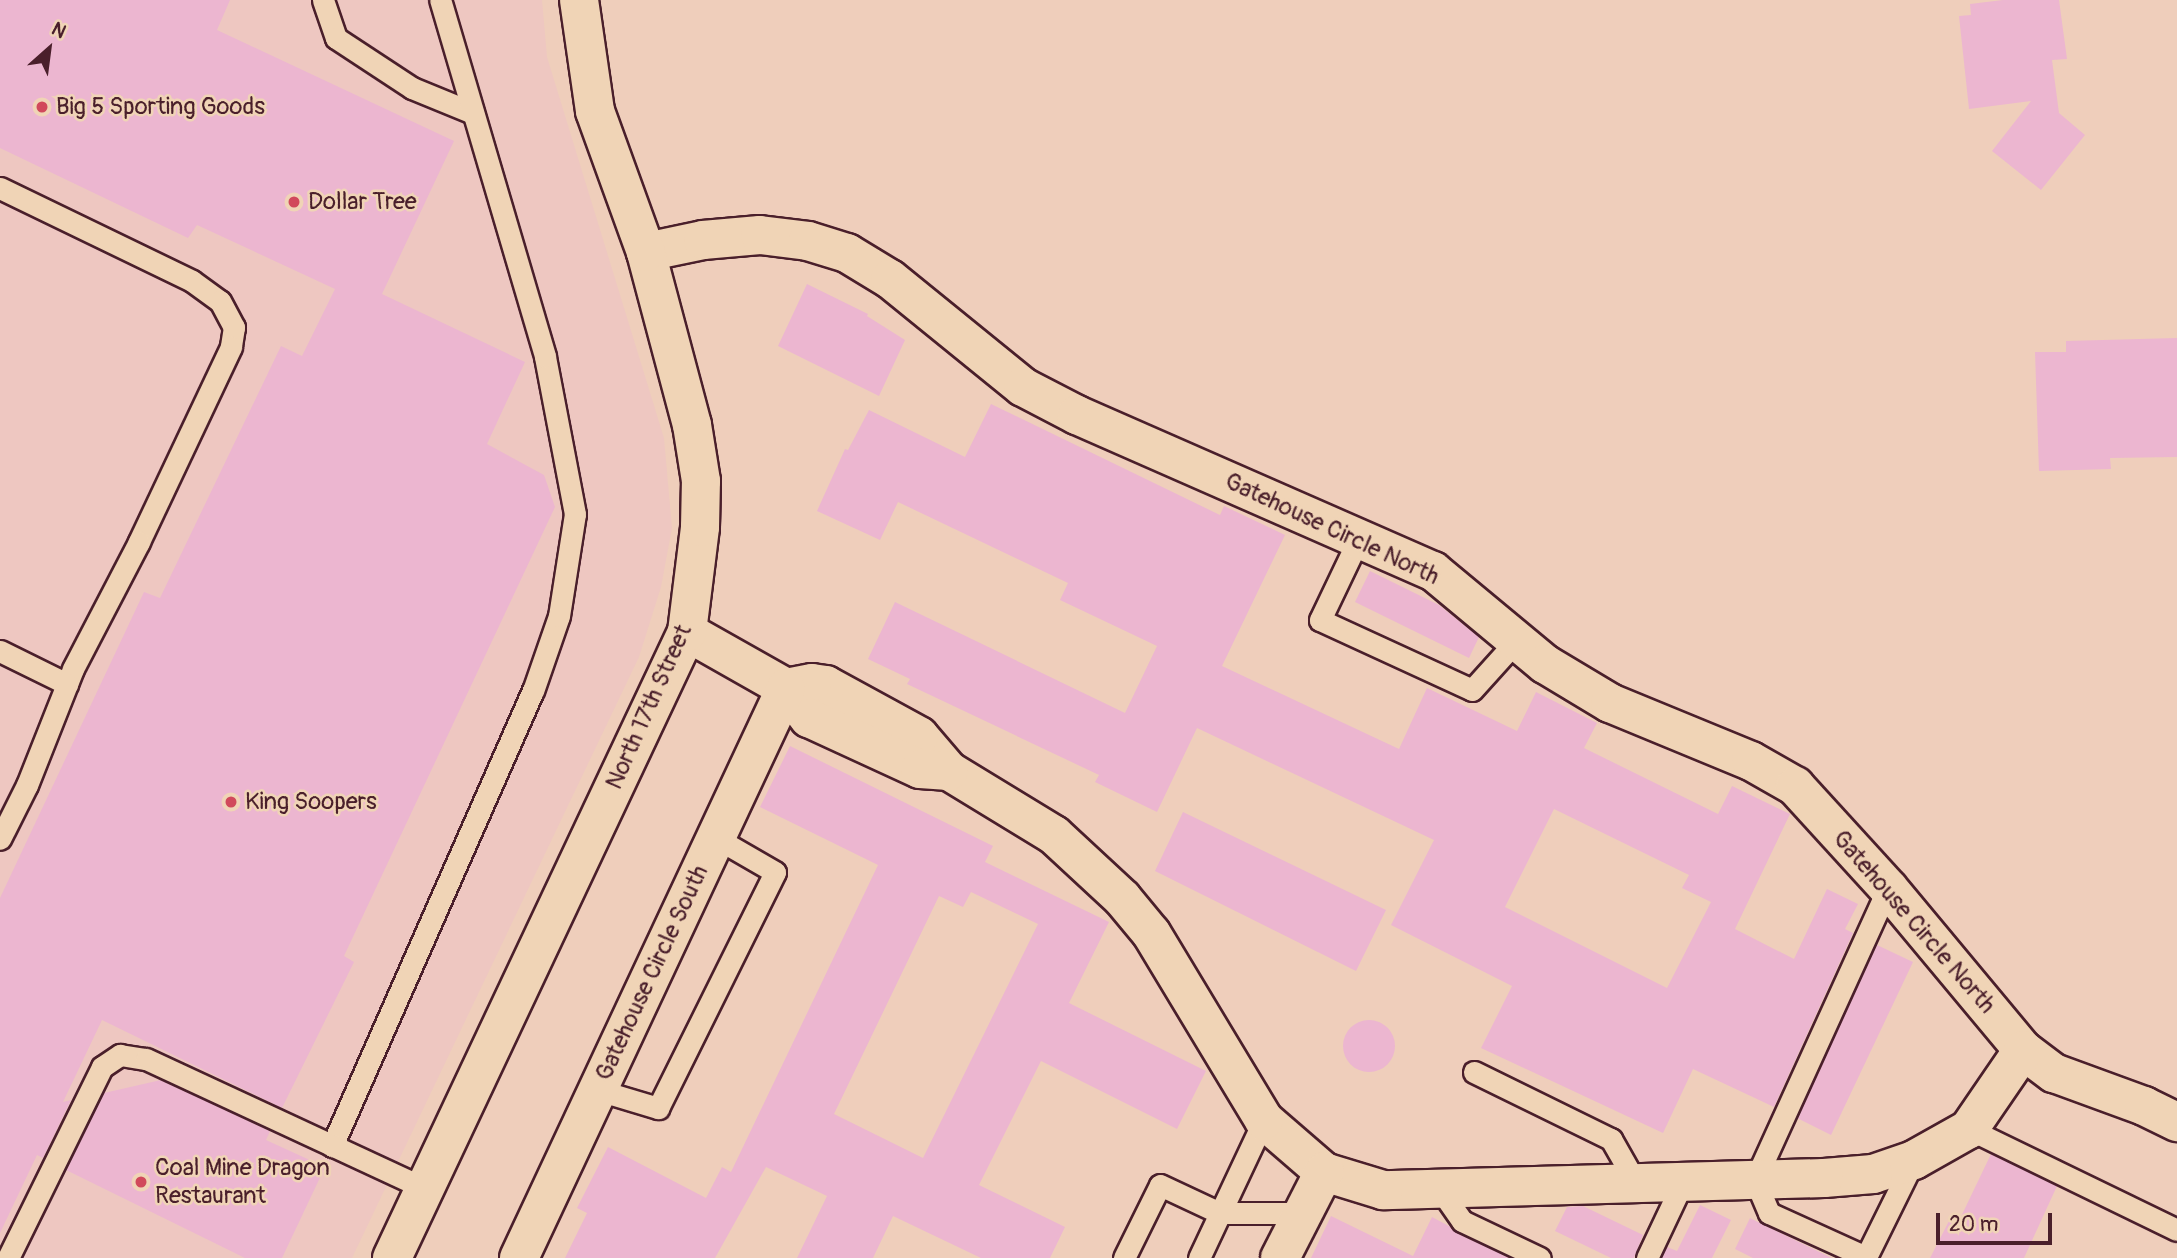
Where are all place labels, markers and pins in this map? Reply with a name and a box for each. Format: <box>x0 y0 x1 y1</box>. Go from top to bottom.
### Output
place label: Big 5 Sporting Goods <box>56 93 265 121</box>
marker: Big 5 Sporting Goods <box>34 99 50 115</box>
place label: Dollar Tree <box>308 188 417 216</box>
marker: Dollar Tree <box>286 194 302 210</box>
place label: King Soopers <box>245 788 377 816</box>
marker: King Soopers <box>223 794 239 810</box>
place label: Coal Mine Dragon Restaurant <box>155 1154 330 1210</box>
marker: Coal Mine Dragon Restaurant <box>133 1174 149 1190</box>

